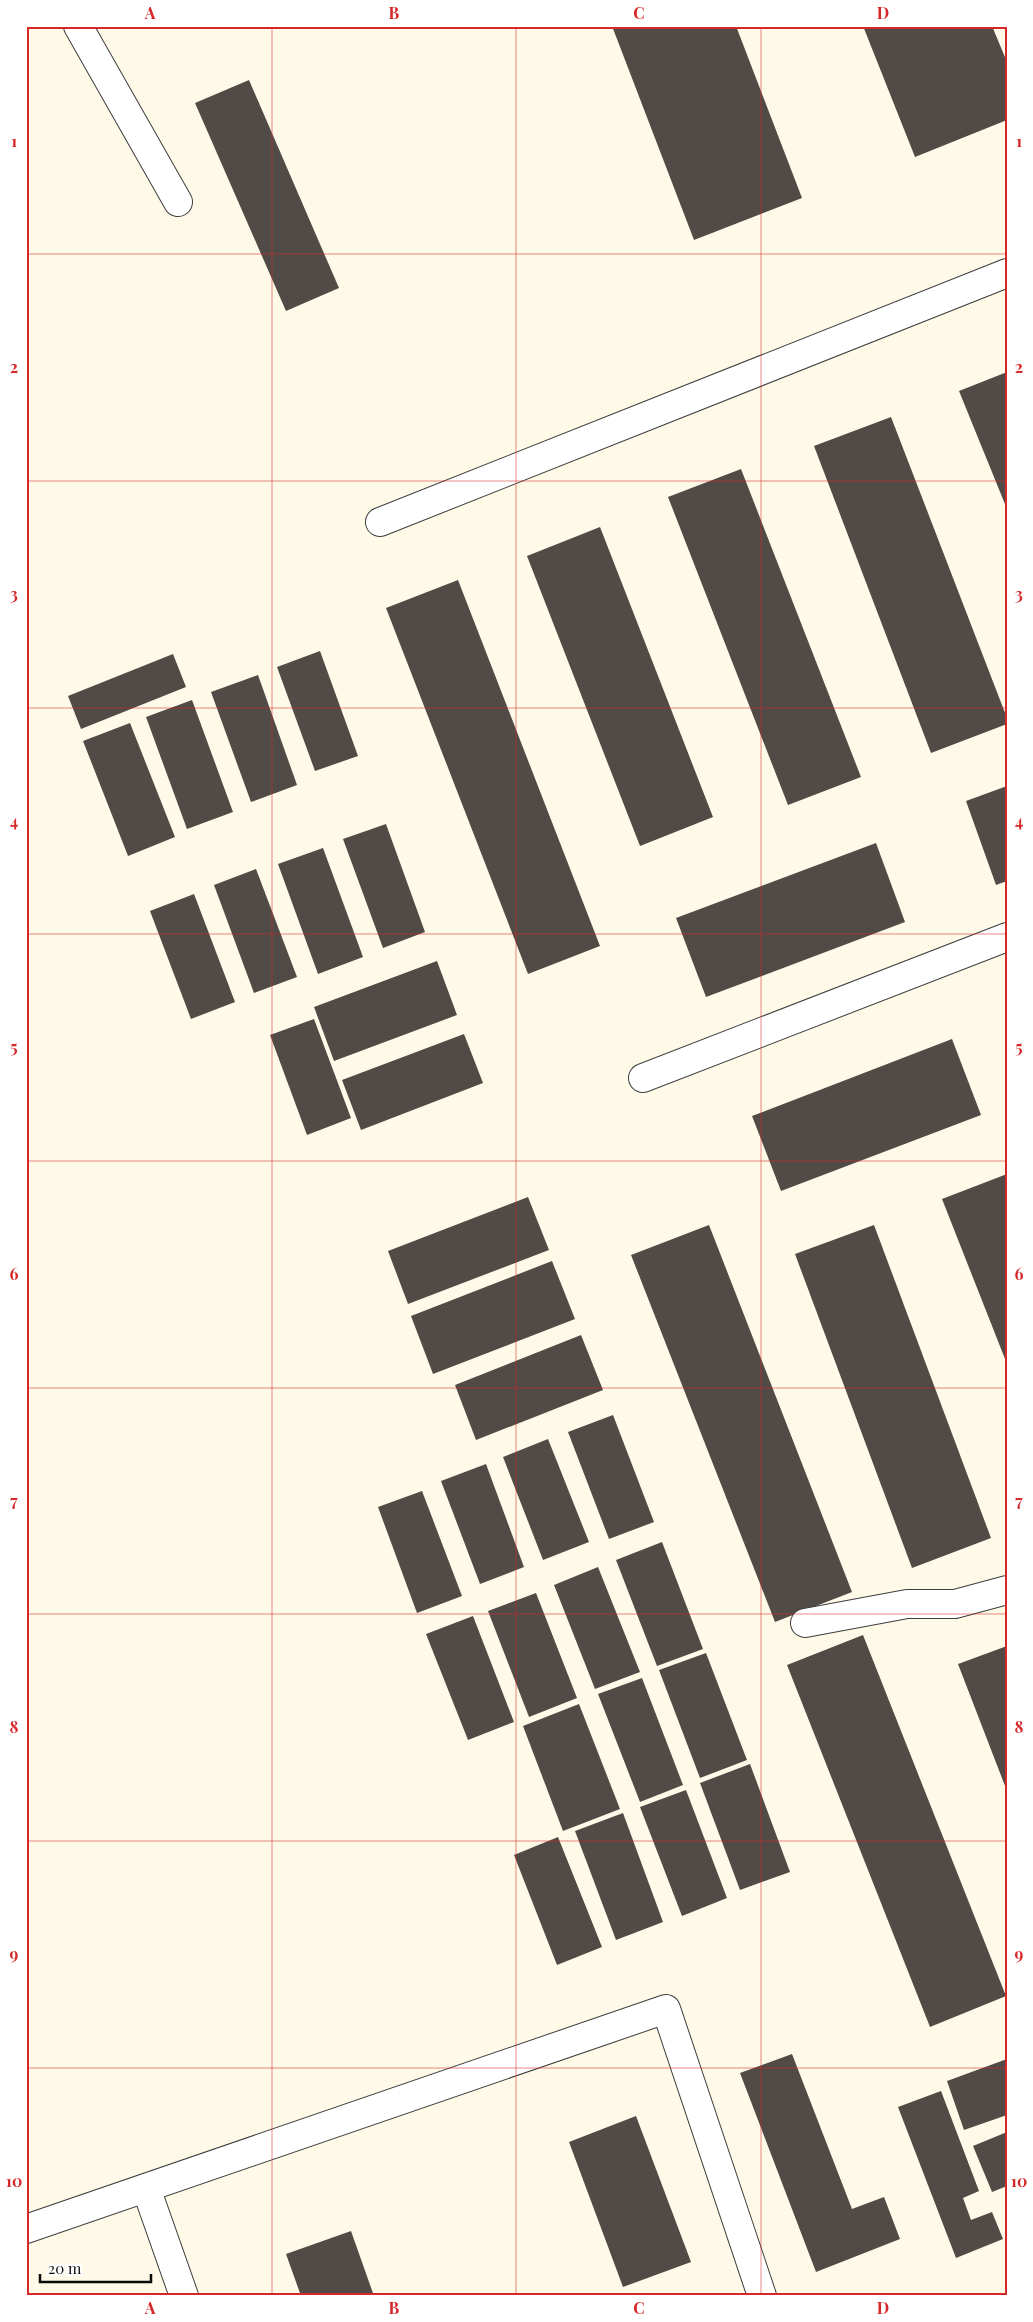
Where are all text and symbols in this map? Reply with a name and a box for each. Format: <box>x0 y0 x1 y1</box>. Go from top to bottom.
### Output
text: A <box>144 2 156 23</box>
text: B <box>389 2 400 23</box>
text: C <box>633 2 645 23</box>
text: D <box>877 2 889 23</box>
text: 1 <box>11 130 17 151</box>
text: 1 <box>1016 130 1022 151</box>
text: 2 <box>10 356 18 377</box>
text: 2 <box>1015 356 1023 377</box>
text: 3 <box>10 583 18 604</box>
text: 3 <box>1015 583 1023 604</box>
text: 4 <box>10 810 18 831</box>
text: 4 <box>1015 810 1023 831</box>
text: 5 <box>10 1036 18 1057</box>
text: 5 <box>1015 1036 1023 1057</box>
text: 6 <box>10 1263 19 1284</box>
text: 6 <box>1015 1263 1024 1284</box>
text: 7 <box>10 1490 18 1511</box>
text: 7 <box>1015 1490 1023 1511</box>
text: 8 <box>10 1716 19 1737</box>
text: 8 <box>1015 1716 1024 1737</box>
text: 9 <box>10 1943 19 1964</box>
text: 9 <box>1015 1943 1024 1964</box>
text: 10 <box>6 2170 22 2191</box>
text: 10 <box>1011 2170 1027 2191</box>
scale bar <box>40 2252 151 2284</box>
text: 20 m <box>48 2258 82 2278</box>
text: A <box>144 2297 156 2318</box>
text: B <box>389 2297 400 2318</box>
text: C <box>633 2297 645 2318</box>
text: D <box>877 2297 889 2318</box>

